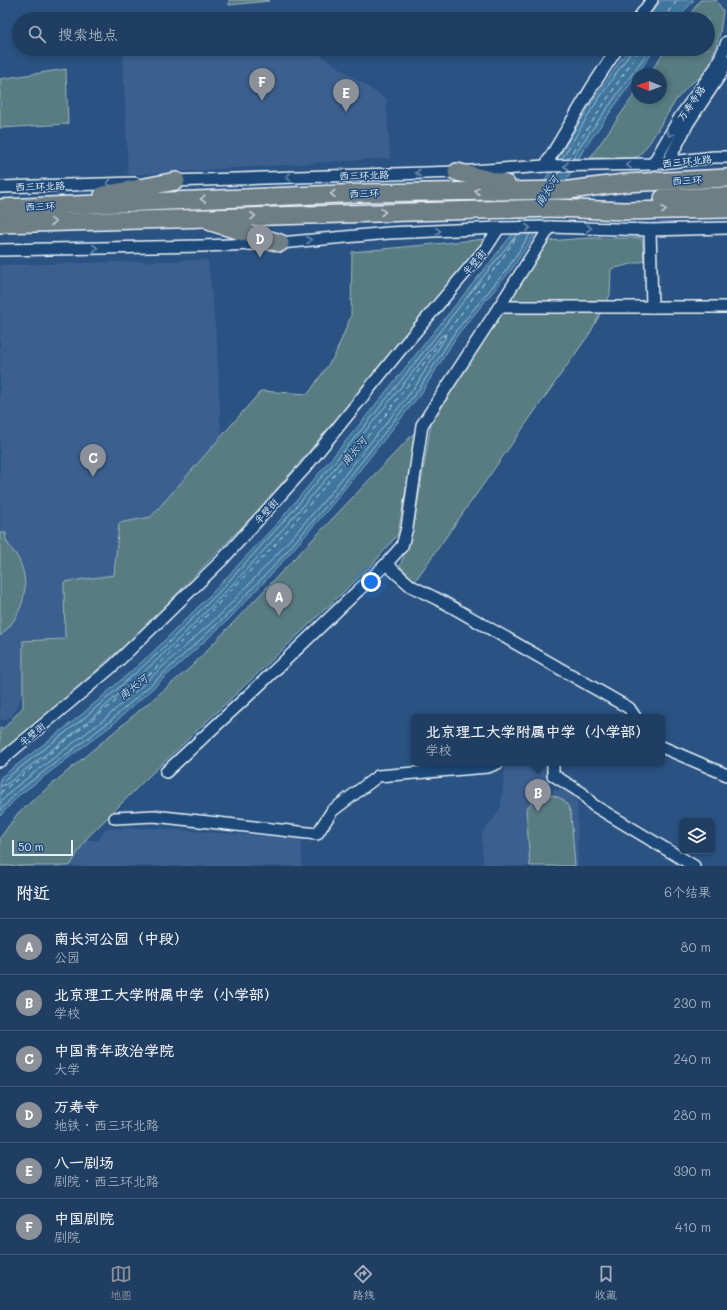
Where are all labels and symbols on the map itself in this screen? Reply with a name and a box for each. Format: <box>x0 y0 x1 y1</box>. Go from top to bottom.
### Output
pin: F <box>249 68 275 101</box>
north arrow <box>631 68 667 104</box>
pin: E <box>333 79 359 112</box>
street label: 万寿寺路 <box>674 83 708 123</box>
one-way arrow <box>668 130 675 137</box>
street label: 西三环北路 <box>661 151 713 171</box>
one-way arrow <box>626 160 632 169</box>
one-way arrow <box>563 162 569 170</box>
street label: 西三环北路 <box>339 167 389 183</box>
one-way arrow <box>415 169 421 177</box>
water label: 南长河 <box>531 171 563 209</box>
street label: 西三环 <box>672 172 702 188</box>
one-way arrow <box>285 173 291 182</box>
street label: 西三环北路 <box>15 178 65 194</box>
one-way arrow <box>106 179 112 188</box>
street label: 西三环 <box>349 185 379 201</box>
one-way arrow <box>474 187 480 195</box>
one-way arrow <box>330 190 336 198</box>
one-way arrow <box>200 195 206 204</box>
street label: 西三环 <box>25 198 55 214</box>
one-way arrow <box>661 206 667 214</box>
one-way arrow <box>380 208 386 217</box>
one-way arrow <box>250 212 256 220</box>
one-way arrow <box>50 217 56 226</box>
one-way arrow <box>525 223 531 232</box>
one-way arrow <box>586 224 592 233</box>
pin: D <box>247 225 273 258</box>
one-way arrow <box>435 227 441 235</box>
one-way arrow <box>306 236 312 245</box>
one-way arrow <box>92 244 98 252</box>
street label: 半壁街 <box>459 246 489 278</box>
water label: 南长河 <box>337 432 371 468</box>
pin: C <box>80 444 106 477</box>
street label: 半壁街 <box>251 495 281 527</box>
your location <box>361 572 381 592</box>
pin: A <box>266 583 292 616</box>
water label: 南长河 <box>115 669 152 703</box>
street label: 半壁街 <box>16 719 48 749</box>
pin: B <box>525 779 551 812</box>
scale bar <box>12 838 73 857</box>

